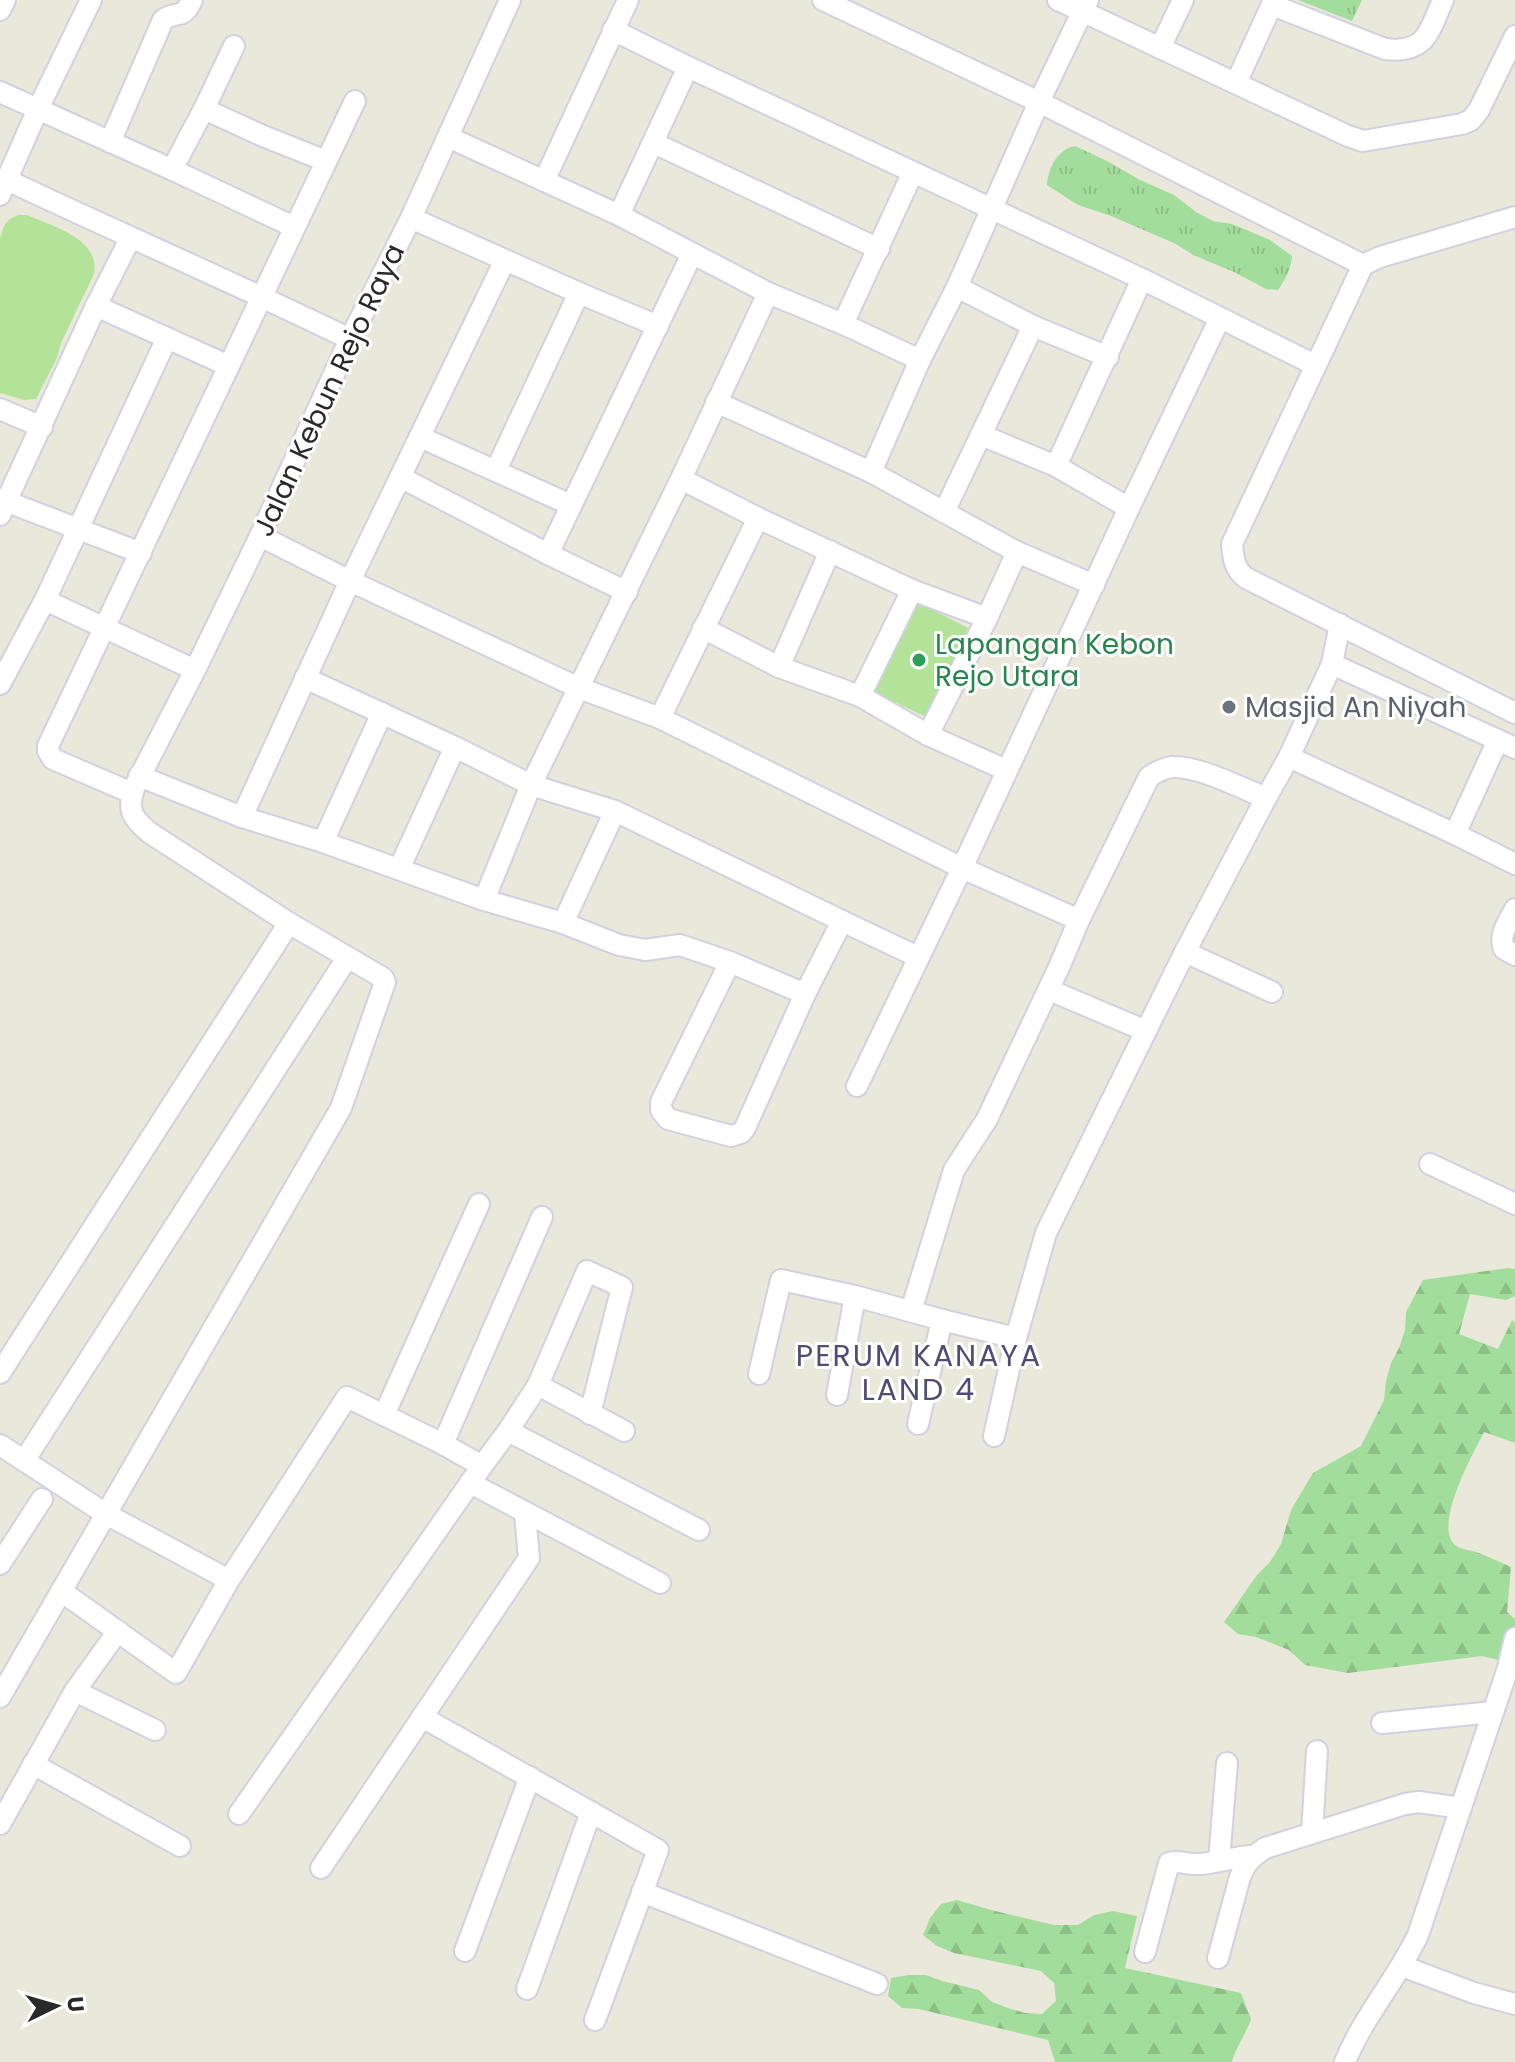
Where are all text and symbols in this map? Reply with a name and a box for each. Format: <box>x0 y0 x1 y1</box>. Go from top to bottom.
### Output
street label: Jalan Kebun Rejo Raya <box>244 237 414 543</box>
place label: Lapangan Kebon Rejo Utara <box>935 625 1174 696</box>
marker: Lapangan Kebon Rejo Utara <box>910 651 928 669</box>
place label: Masjid An Niyah <box>1245 688 1466 727</box>
marker: Masjid An Niyah <box>1220 698 1238 716</box>
district label: PERUM KANAYA LAND 4 <box>796 1334 1042 1411</box>
north arrow <box>16 1966 96 2046</box>
text: U <box>59 1995 92 2013</box>

